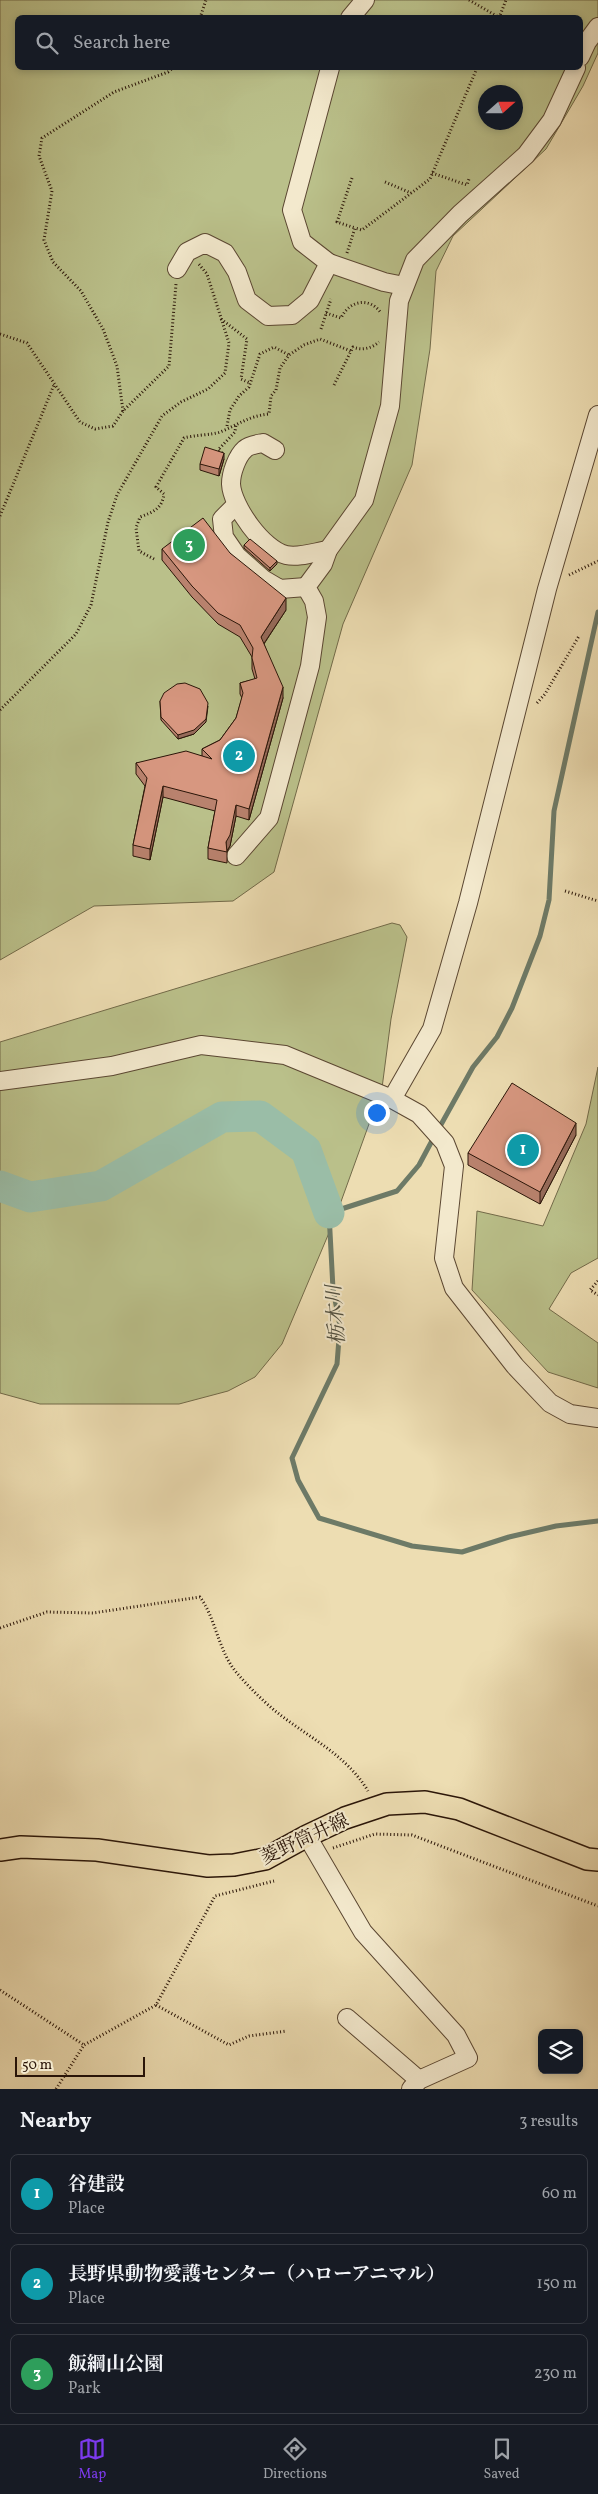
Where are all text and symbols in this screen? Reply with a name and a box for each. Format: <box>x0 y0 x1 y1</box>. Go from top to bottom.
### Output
search box <box>15 15 583 70</box>
icon: search <box>33 29 61 57</box>
text: Search here <box>73 30 170 56</box>
north arrow <box>478 85 523 130</box>
pin: 3 <box>173 526 205 564</box>
pin: 2 <box>223 737 255 775</box>
your location <box>364 1100 390 1126</box>
pin: 1 <box>507 1131 539 1169</box>
water label: 栃木川 <box>321 1282 353 1346</box>
street label: 菱野筒井線 <box>256 1808 353 1872</box>
map controls <box>538 2029 583 2074</box>
button: layers <box>538 2029 583 2074</box>
scale bar <box>15 2054 145 2077</box>
text: 50 m <box>22 2056 52 2075</box>
text: Nearby <box>20 2107 91 2136</box>
text: 3 results <box>519 2111 578 2133</box>
text: 谷建設 <box>68 2172 125 2198</box>
text: 1 <box>34 2183 40 2205</box>
text: 60 m <box>542 2183 577 2205</box>
text: Place <box>68 2198 105 2220</box>
text: 長野県動物愛護センター（ハローアニマル） <box>68 2262 445 2288</box>
text: 2 <box>33 2273 41 2295</box>
text: 150 m <box>536 2273 577 2295</box>
text: Place <box>68 2288 105 2310</box>
text: 飯綱山公園 <box>68 2352 163 2378</box>
text: 3 <box>33 2363 41 2385</box>
text: 230 m <box>534 2363 577 2385</box>
text: Park <box>68 2378 101 2400</box>
tab: Map <box>78 2435 106 2484</box>
tab: Directions <box>263 2435 327 2484</box>
tab: Saved <box>484 2435 520 2484</box>

